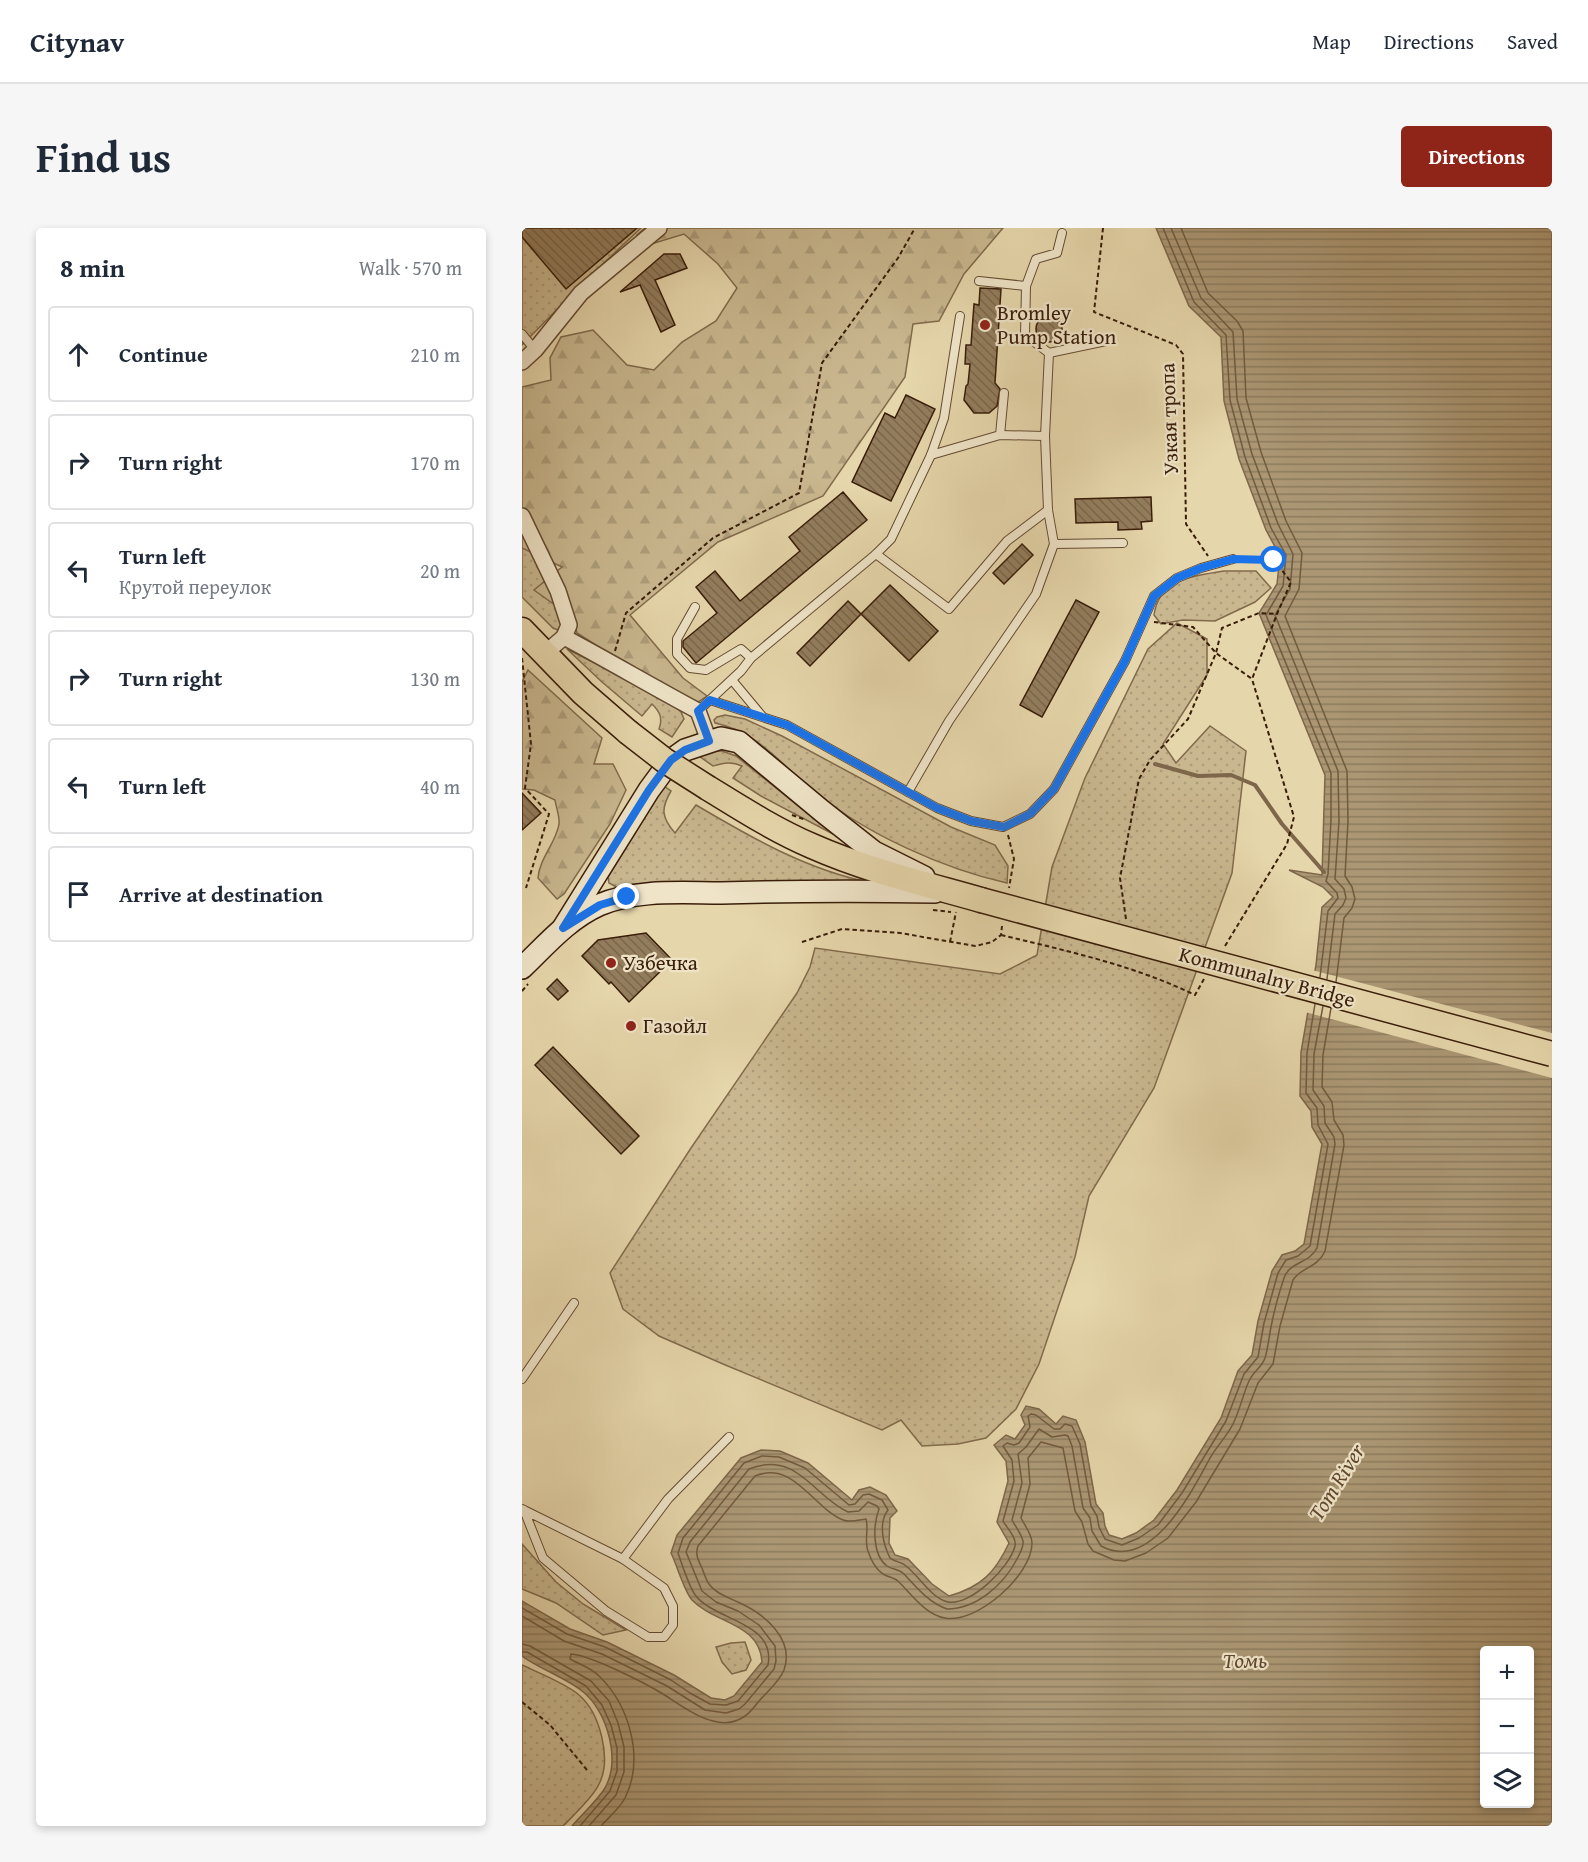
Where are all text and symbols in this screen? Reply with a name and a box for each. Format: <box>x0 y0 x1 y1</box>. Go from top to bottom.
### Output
text: Citynav <box>30 21 124 62</box>
text: Map <box>1312 26 1351 57</box>
text: Directions <box>1384 26 1474 57</box>
text: Saved <box>1507 26 1558 57</box>
text: Find us <box>36 126 171 187</box>
button: Directions <box>1401 126 1552 187</box>
text: 8 min <box>60 248 125 287</box>
text: Walk · 570 m <box>359 253 462 282</box>
place label: Bromley Pump Station <box>997 297 1116 352</box>
marker: Bromley Pump Station <box>978 318 992 332</box>
icon: ahead <box>62 338 95 371</box>
text: Continue <box>119 338 208 370</box>
text: 210 m <box>410 340 460 369</box>
street label: Узкая тропа <box>1151 362 1186 476</box>
icon: right <box>62 446 95 479</box>
text: Turn right <box>119 446 222 478</box>
text: 170 m <box>410 448 460 477</box>
text: Turn left <box>119 540 206 572</box>
route start <box>1260 546 1286 572</box>
icon: left <box>62 554 95 587</box>
text: 20 m <box>420 556 460 585</box>
text: Крутой переулок <box>119 572 271 601</box>
icon: right <box>62 662 95 695</box>
text: Turn right <box>119 662 222 694</box>
text: 130 m <box>410 664 460 693</box>
icon: left <box>62 770 95 803</box>
text: Turn left <box>119 770 206 802</box>
text: 40 m <box>420 772 460 801</box>
icon: arrive <box>62 878 95 911</box>
text: Arrive at destination <box>119 878 323 910</box>
route end <box>613 883 639 909</box>
street label: Kommunalny Bridge <box>1176 938 1359 1015</box>
place label: Узбечка <box>623 947 698 978</box>
marker: Узбечка <box>604 956 618 970</box>
place label: Газойл <box>643 1010 708 1041</box>
marker: Газойл <box>624 1019 638 1033</box>
water label: Tom River <box>1300 1437 1373 1527</box>
water label: Томь <box>1223 1644 1267 1676</box>
map controls <box>1480 1646 1534 1808</box>
button: + <box>1480 1646 1534 1700</box>
button: − <box>1480 1700 1534 1754</box>
button: layers <box>1480 1754 1534 1808</box>

